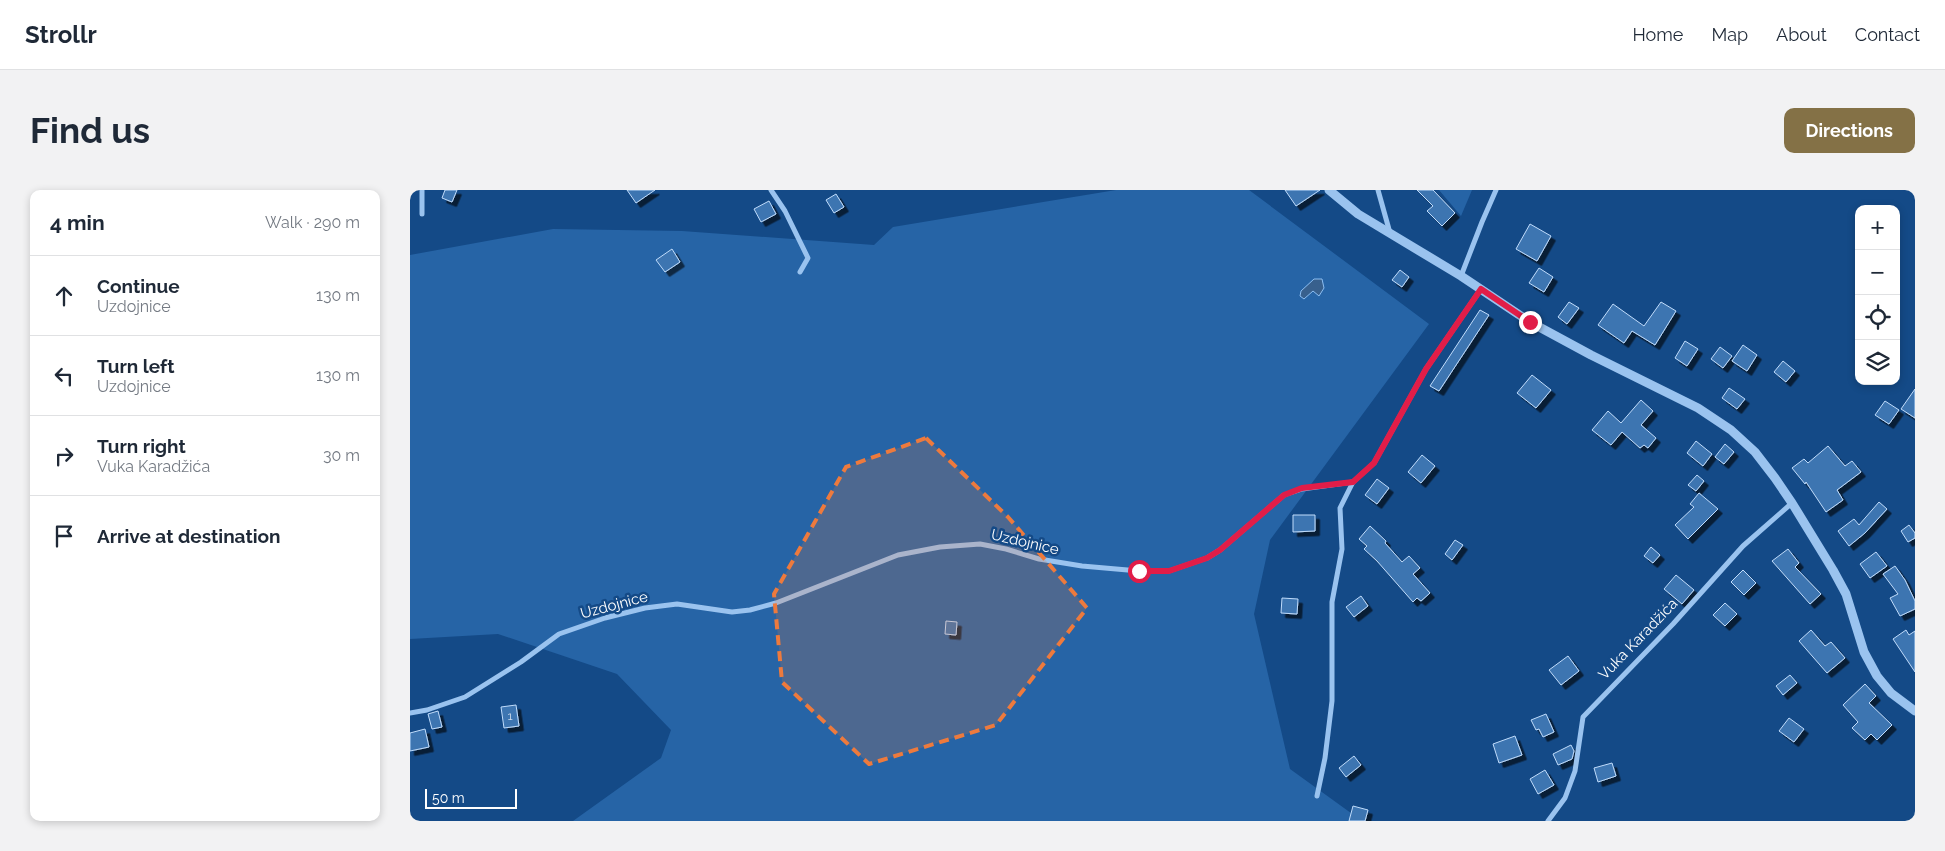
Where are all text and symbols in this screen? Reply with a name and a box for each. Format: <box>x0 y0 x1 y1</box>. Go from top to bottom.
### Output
text: Strollr <box>25 20 97 49</box>
text: Home <box>1632 24 1683 45</box>
text: Map <box>1711 24 1748 45</box>
text: About <box>1776 24 1827 45</box>
text: Contact <box>1855 24 1920 45</box>
button: Directions <box>1784 108 1915 153</box>
text: Find us <box>30 110 150 151</box>
map controls <box>1855 205 1900 385</box>
button: + <box>1855 205 1900 250</box>
text: 4 min <box>50 210 105 235</box>
text: Walk · 290 m <box>265 213 360 232</box>
button: − <box>1855 250 1900 295</box>
text: Continue <box>97 275 180 297</box>
icon: ahead <box>50 282 78 310</box>
text: 130 m <box>316 286 360 305</box>
button: locate <box>1855 295 1900 340</box>
text: Uzdojnice <box>97 297 171 316</box>
route end <box>1519 311 1542 334</box>
button: layers <box>1855 340 1900 385</box>
text: Turn left <box>97 355 174 377</box>
icon: left <box>50 362 78 390</box>
text: 130 m <box>316 366 360 385</box>
text: Uzdojnice <box>97 377 171 396</box>
text: Turn right <box>97 435 186 457</box>
icon: right <box>50 442 78 470</box>
text: 30 m <box>323 446 360 465</box>
text: Vuka Karadžića <box>97 457 210 476</box>
icon: arrive <box>50 522 78 550</box>
text: Arrive at destination <box>97 525 281 547</box>
street label: Uzdojnice <box>989 525 1061 559</box>
route start <box>1128 560 1151 583</box>
street label: Uzdojnice <box>578 587 650 623</box>
street label: Vuka Karadžića <box>1595 595 1681 683</box>
house number: 1 <box>507 709 513 723</box>
scale bar <box>425 786 518 809</box>
text: 50 m <box>432 790 465 806</box>

